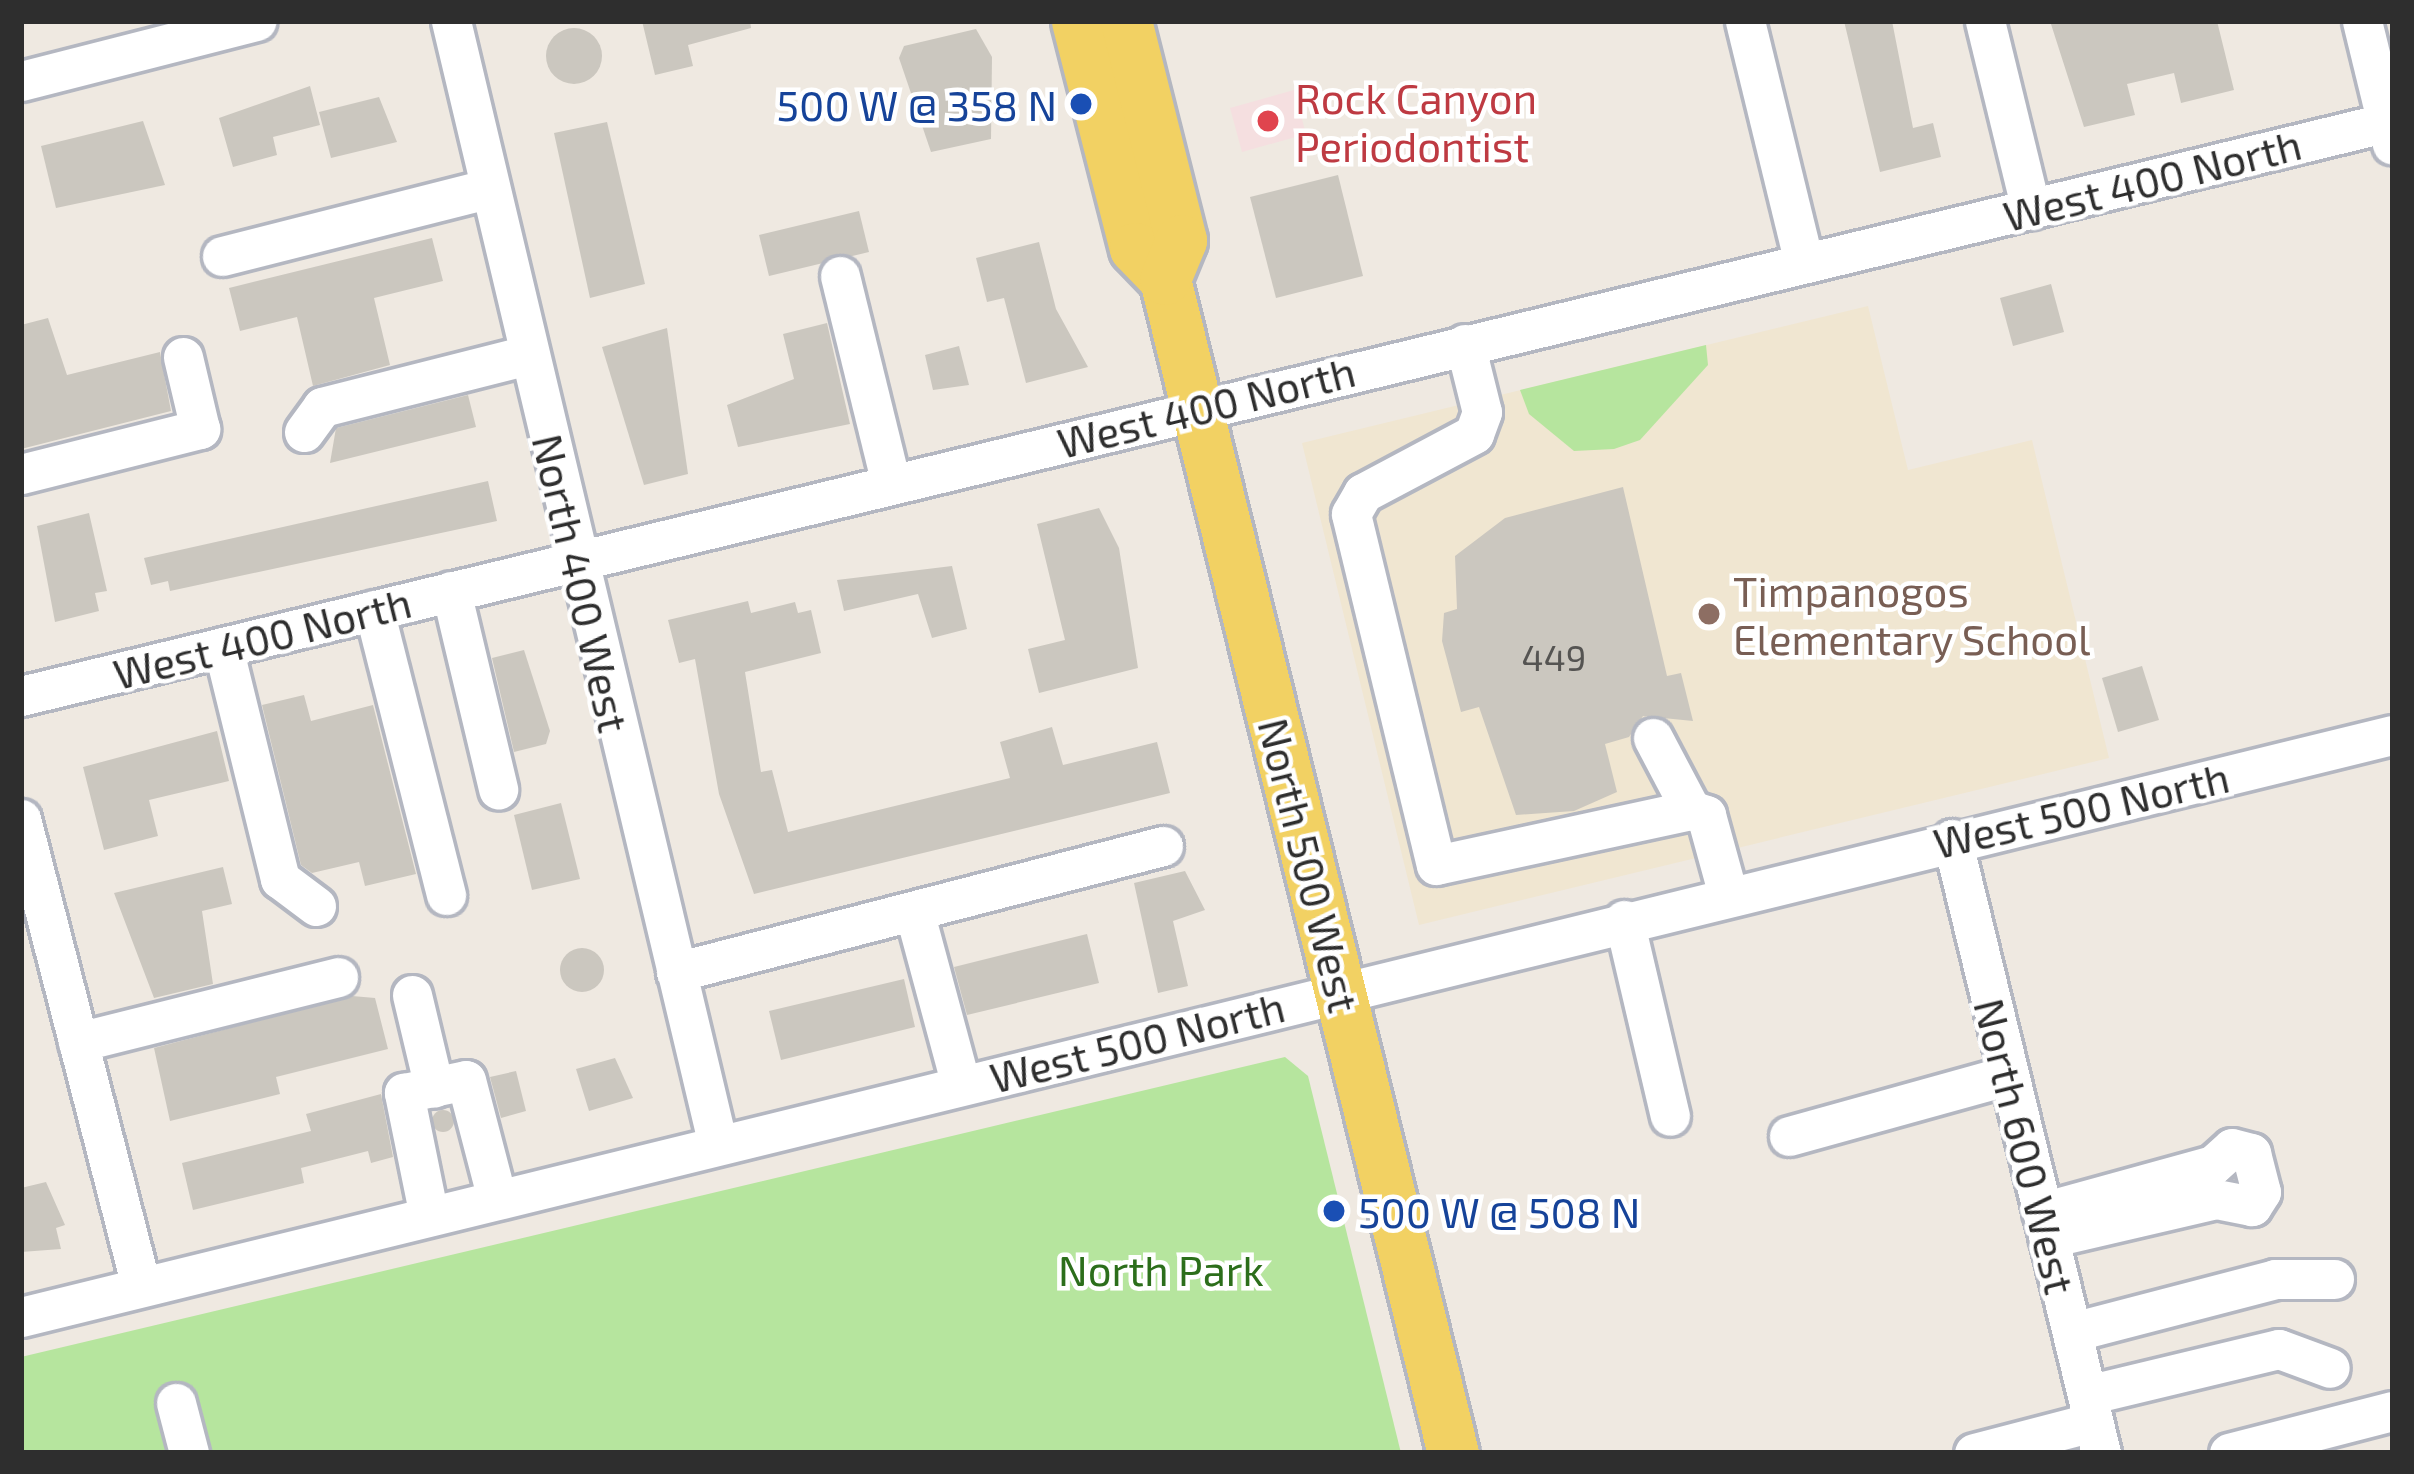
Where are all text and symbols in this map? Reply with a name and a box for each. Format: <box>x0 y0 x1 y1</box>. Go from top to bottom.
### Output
place label: Rock Canyon Periodontist <box>1295 72 1538 170</box>
place label: 500 W @ 358 N <box>775 79 1057 129</box>
marker: 500 W @ 358 N <box>1068 91 1094 117</box>
marker: Rock Canyon Periodontist <box>1252 105 1284 137</box>
street label: West 400 North <box>1998 118 2306 240</box>
street label: West 400 North <box>1052 345 1360 467</box>
street label: North 400 West <box>523 429 641 737</box>
place label: Timpanogos Elementary School <box>1733 565 2091 664</box>
street label: West 400 North <box>108 576 416 698</box>
marker: Timpanogos Elementary School <box>1696 601 1722 627</box>
house number: 449 <box>1522 635 1586 679</box>
street label: North 500 West <box>1249 713 1371 1017</box>
street label: West 500 North <box>1928 751 2234 867</box>
street label: West 500 North <box>985 980 1289 1102</box>
street label: North 600 West <box>1965 993 2087 1299</box>
place label: 500 W @ 508 N <box>1358 1186 1642 1236</box>
marker: 500 W @ 508 N <box>1321 1198 1347 1224</box>
park label: North Park <box>1058 1244 1264 1294</box>

